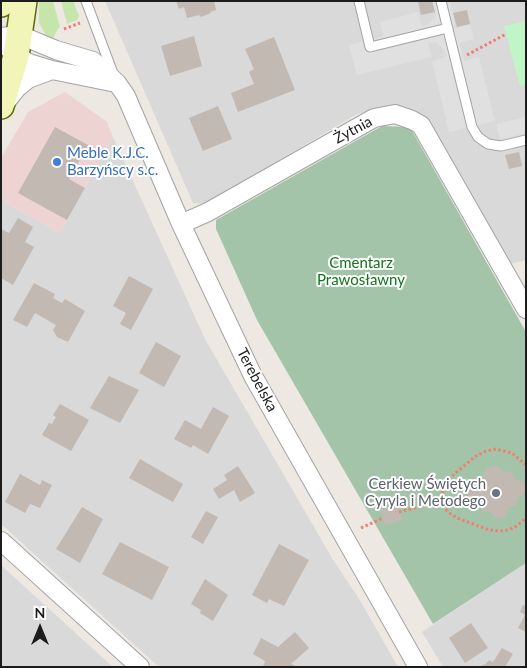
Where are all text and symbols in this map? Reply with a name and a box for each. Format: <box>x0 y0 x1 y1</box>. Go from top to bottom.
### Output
street label: Żytnia <box>331 112 375 148</box>
place label: Meble K.J.C. Barzyńscy s.c. <box>67 144 158 179</box>
marker: Meble K.J.C. Barzyńscy s.c. <box>51 156 63 168</box>
park label: Cmentarz Prawosławny <box>317 254 405 289</box>
street label: Terebelska <box>233 345 281 415</box>
place label: Cerkiew Świętych Cyryla i Metodego <box>365 475 486 510</box>
marker: Cerkiew Świętych Cyryla i Metodego <box>490 487 502 499</box>
north arrow <box>15 603 65 653</box>
text: N <box>35 604 45 621</box>

